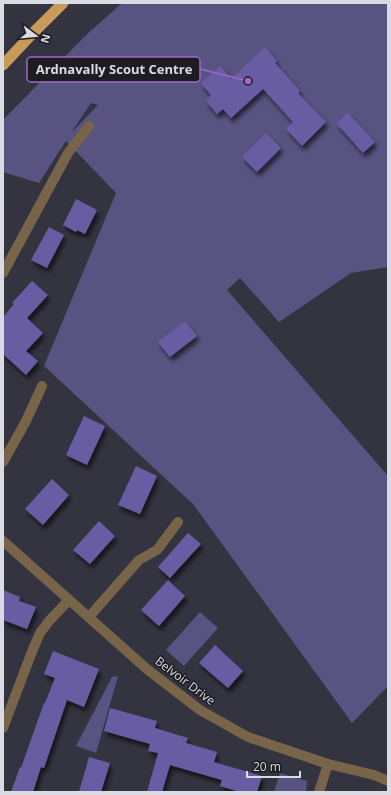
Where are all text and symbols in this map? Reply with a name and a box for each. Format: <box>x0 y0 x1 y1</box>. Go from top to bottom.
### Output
north arrow <box>16 16 56 56</box>
text: N <box>38 33 55 45</box>
callout: Ardnavally Scout Centre <box>27 57 200 82</box>
text: Ardnavally Scout Centre <box>36 60 193 78</box>
street label: Belvoir Drive <box>152 652 219 709</box>
scale bar <box>247 753 300 779</box>
text: 20 m <box>253 758 281 775</box>

